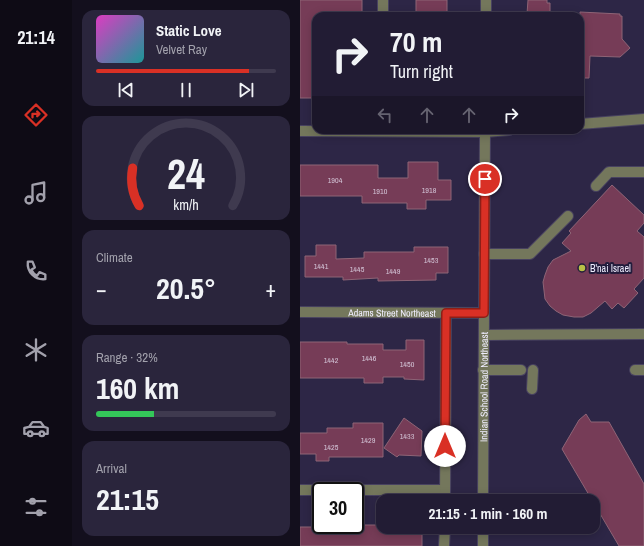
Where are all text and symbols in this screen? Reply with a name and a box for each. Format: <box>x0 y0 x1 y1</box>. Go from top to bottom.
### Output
text: Static Love <box>156 20 222 41</box>
text: 70 m <box>390 23 442 61</box>
text: 21:14 <box>17 25 55 50</box>
icon: right <box>324 28 376 80</box>
text: Velvet Ray <box>156 41 207 58</box>
text: Turn right <box>390 59 453 84</box>
icon: previous <box>115 79 137 101</box>
icon: pause <box>175 79 197 101</box>
icon: next <box>235 79 257 101</box>
icon: directions <box>22 101 50 129</box>
icon: left <box>374 104 396 126</box>
icon: ahead <box>416 104 438 126</box>
icon: ahead <box>458 104 480 126</box>
icon: right <box>500 104 522 126</box>
text: 24 <box>167 145 205 201</box>
pin <box>468 162 502 196</box>
icon: arrive <box>474 168 496 190</box>
house number: 1904 <box>328 175 343 185</box>
icon: music <box>22 179 50 207</box>
house number: 1918 <box>422 185 437 195</box>
house number: 1910 <box>373 186 388 196</box>
text: km/h <box>173 194 199 213</box>
text: Climate <box>96 249 133 266</box>
house number: 1453 <box>424 255 439 265</box>
icon: phone <box>22 257 50 285</box>
house number: 1441 <box>314 261 329 271</box>
place label: B'nai Israel <box>590 262 631 275</box>
marker: B'nai Israel <box>577 263 587 273</box>
house number: 1445 <box>350 264 365 274</box>
house number: 1449 <box>386 266 401 276</box>
text: 20.5° <box>156 268 216 308</box>
text: − <box>96 274 107 304</box>
text: + <box>265 274 276 304</box>
street label: Adams Street Northeast <box>347 306 437 320</box>
street label: Indian School Road Northeast <box>477 331 491 442</box>
icon: climate <box>22 336 50 364</box>
text: Range · 32% <box>96 349 158 366</box>
house number: 1446 <box>362 353 377 363</box>
house number: 1442 <box>324 355 339 365</box>
house number: 1450 <box>400 359 415 369</box>
text: 160 km <box>96 368 179 408</box>
icon: car <box>22 414 50 442</box>
position arrow <box>424 425 466 467</box>
house number: 1433 <box>400 431 415 441</box>
house number: 1429 <box>361 435 376 445</box>
house number: 1425 <box>324 442 339 452</box>
text: Arrival <box>96 460 127 477</box>
text: 21:15 <box>96 479 159 519</box>
speed limit sign: 30 <box>312 482 364 534</box>
icon: filters <box>22 493 50 521</box>
text: 21:15 · 1 min · 160 m <box>429 503 547 524</box>

